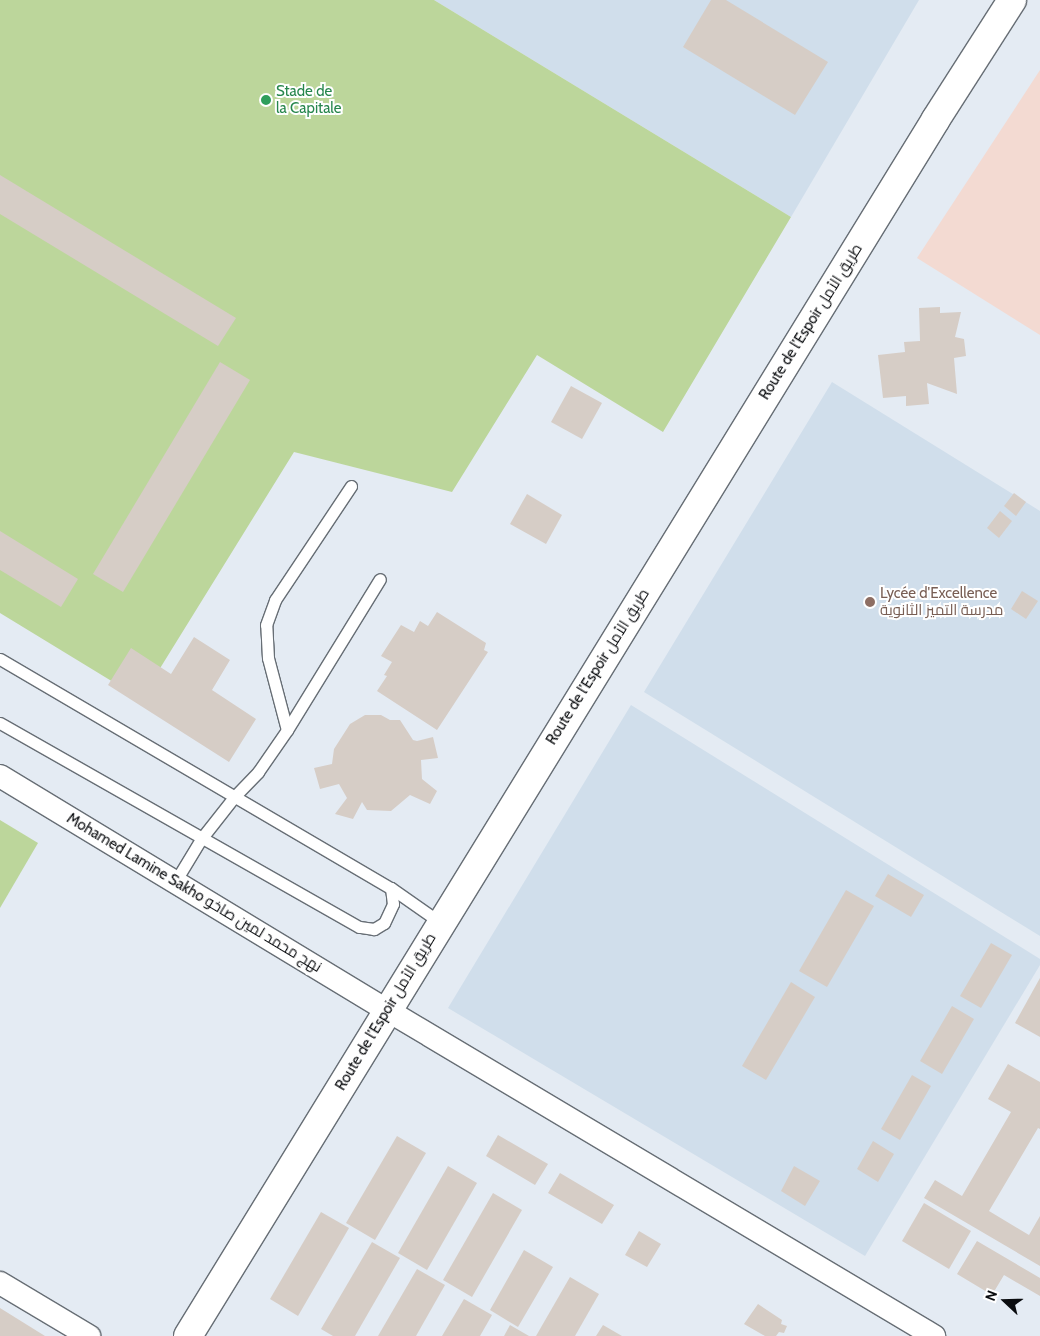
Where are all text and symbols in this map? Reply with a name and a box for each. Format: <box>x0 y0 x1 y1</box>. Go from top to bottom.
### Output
place label: Stade de la Capitale <box>276 82 341 117</box>
marker: Stade de la Capitale <box>260 94 272 106</box>
street label: Route de l’Espoir طريق الأمل <box>756 241 866 403</box>
place label: Lycée d'Excellence مدرسة التميز الثانوية <box>880 584 1003 619</box>
street label: Route de l’Espoir طريق الأمل <box>543 586 653 748</box>
marker: Lycée d'Excellence مدرسة التميز الثانوية <box>864 596 876 608</box>
street label: Mohamed Lamine Sakho نهج محمد لمين صاخو <box>63 810 325 976</box>
street label: Route de l’Espoir طريق الأمل <box>332 930 440 1094</box>
north arrow <box>980 1276 1030 1326</box>
text: N <box>981 1288 1001 1303</box>

